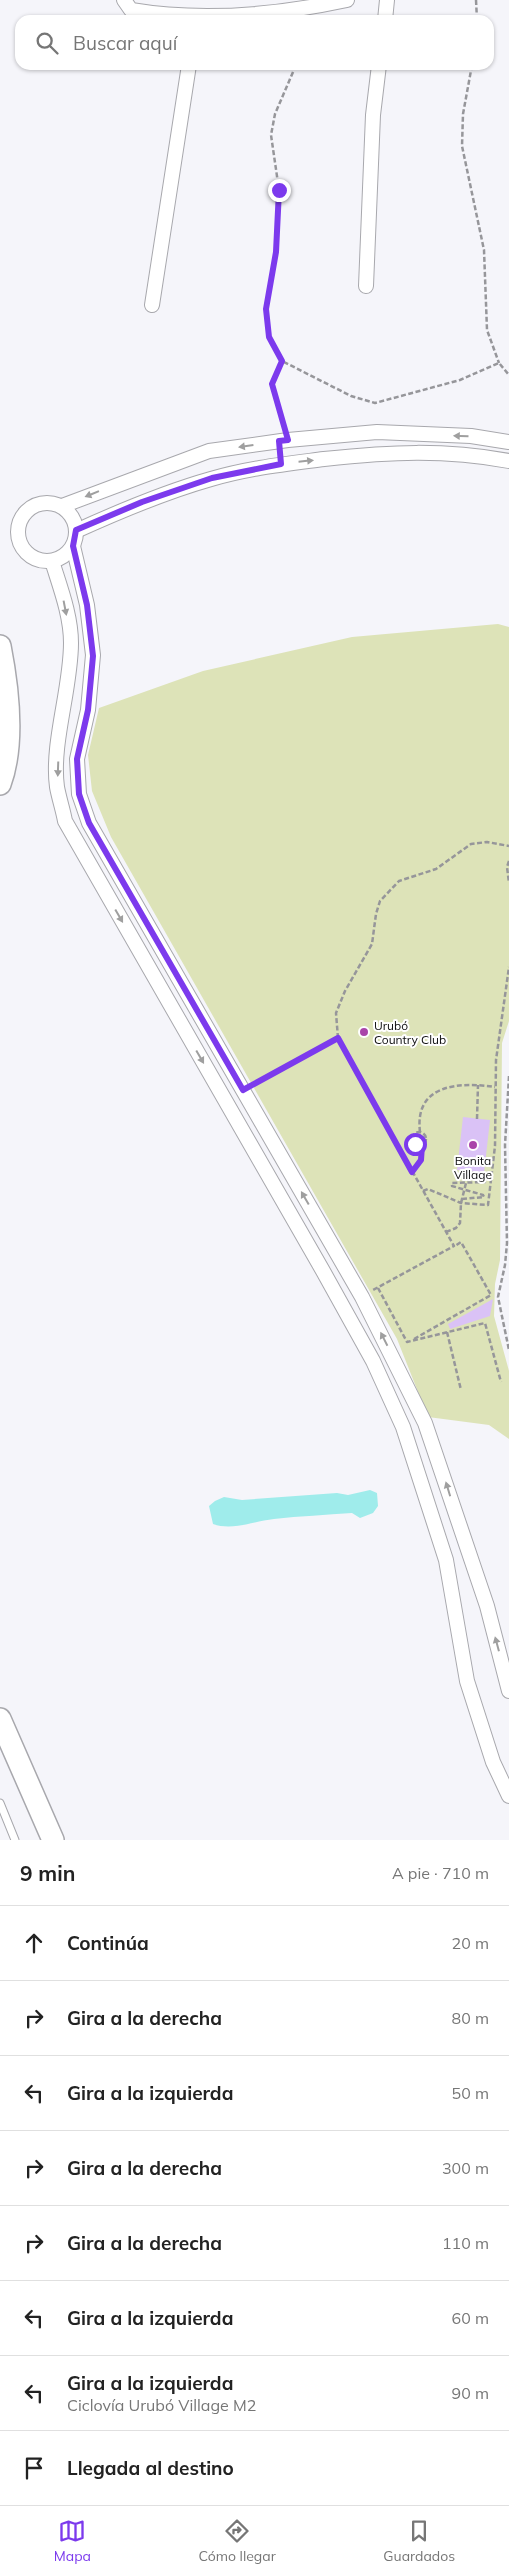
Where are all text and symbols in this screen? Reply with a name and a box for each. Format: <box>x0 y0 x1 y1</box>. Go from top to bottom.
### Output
search box <box>15 15 494 70</box>
icon: search <box>33 29 61 57</box>
text: Buscar aquí <box>73 31 177 55</box>
route end <box>268 179 291 202</box>
one-way arrow <box>452 432 468 440</box>
one-way arrow <box>238 442 254 450</box>
one-way arrow <box>299 457 315 465</box>
one-way arrow <box>84 490 99 498</box>
one-way arrow <box>62 600 70 616</box>
one-way arrow <box>53 761 61 777</box>
one-way arrow <box>115 910 124 923</box>
place label: Urubó Country Club <box>374 1018 446 1047</box>
marker: Urubó Country Club <box>358 1026 370 1038</box>
one-way arrow <box>196 1050 204 1065</box>
route start <box>404 1133 427 1156</box>
marker: Bonita Village <box>467 1139 479 1151</box>
place label: Bonita Village <box>454 1153 492 1182</box>
one-way arrow <box>300 1191 309 1204</box>
one-way arrow <box>380 1332 388 1347</box>
one-way arrow <box>444 1481 452 1496</box>
one-way arrow <box>492 1636 500 1651</box>
text: 9 min <box>20 1860 75 1886</box>
text: A pie · 710 m <box>392 1863 489 1883</box>
icon: ahead <box>20 1929 48 1957</box>
text: Continúa <box>67 1931 149 1955</box>
text: 20 m <box>452 1933 489 1953</box>
icon: right <box>20 2004 48 2032</box>
text: Gira a la derecha <box>67 2006 222 2030</box>
text: 80 m <box>452 2008 489 2028</box>
icon: left <box>20 2079 48 2107</box>
text: Gira a la izquierda <box>67 2081 233 2105</box>
text: 50 m <box>452 2083 489 2103</box>
icon: right <box>20 2154 48 2182</box>
text: Gira a la derecha <box>67 2156 222 2180</box>
text: 300 m <box>442 2158 489 2178</box>
icon: right <box>20 2229 48 2257</box>
text: Gira a la derecha <box>67 2231 222 2255</box>
text: 110 m <box>442 2233 489 2253</box>
icon: left <box>20 2304 48 2332</box>
text: Gira a la izquierda <box>67 2306 233 2330</box>
text: 60 m <box>452 2308 489 2328</box>
text: Gira a la izquierda <box>67 2371 233 2395</box>
icon: left <box>20 2379 48 2407</box>
text: 90 m <box>452 2383 489 2403</box>
text: Ciclovía Urubó Village M2 <box>67 2395 256 2415</box>
icon: arrive <box>20 2454 48 2482</box>
text: Llegada al destino <box>67 2456 234 2480</box>
tab: Mapa <box>54 2517 91 2565</box>
tab: Cómo llegar <box>199 2517 276 2565</box>
tab: Guardados <box>383 2517 455 2565</box>

